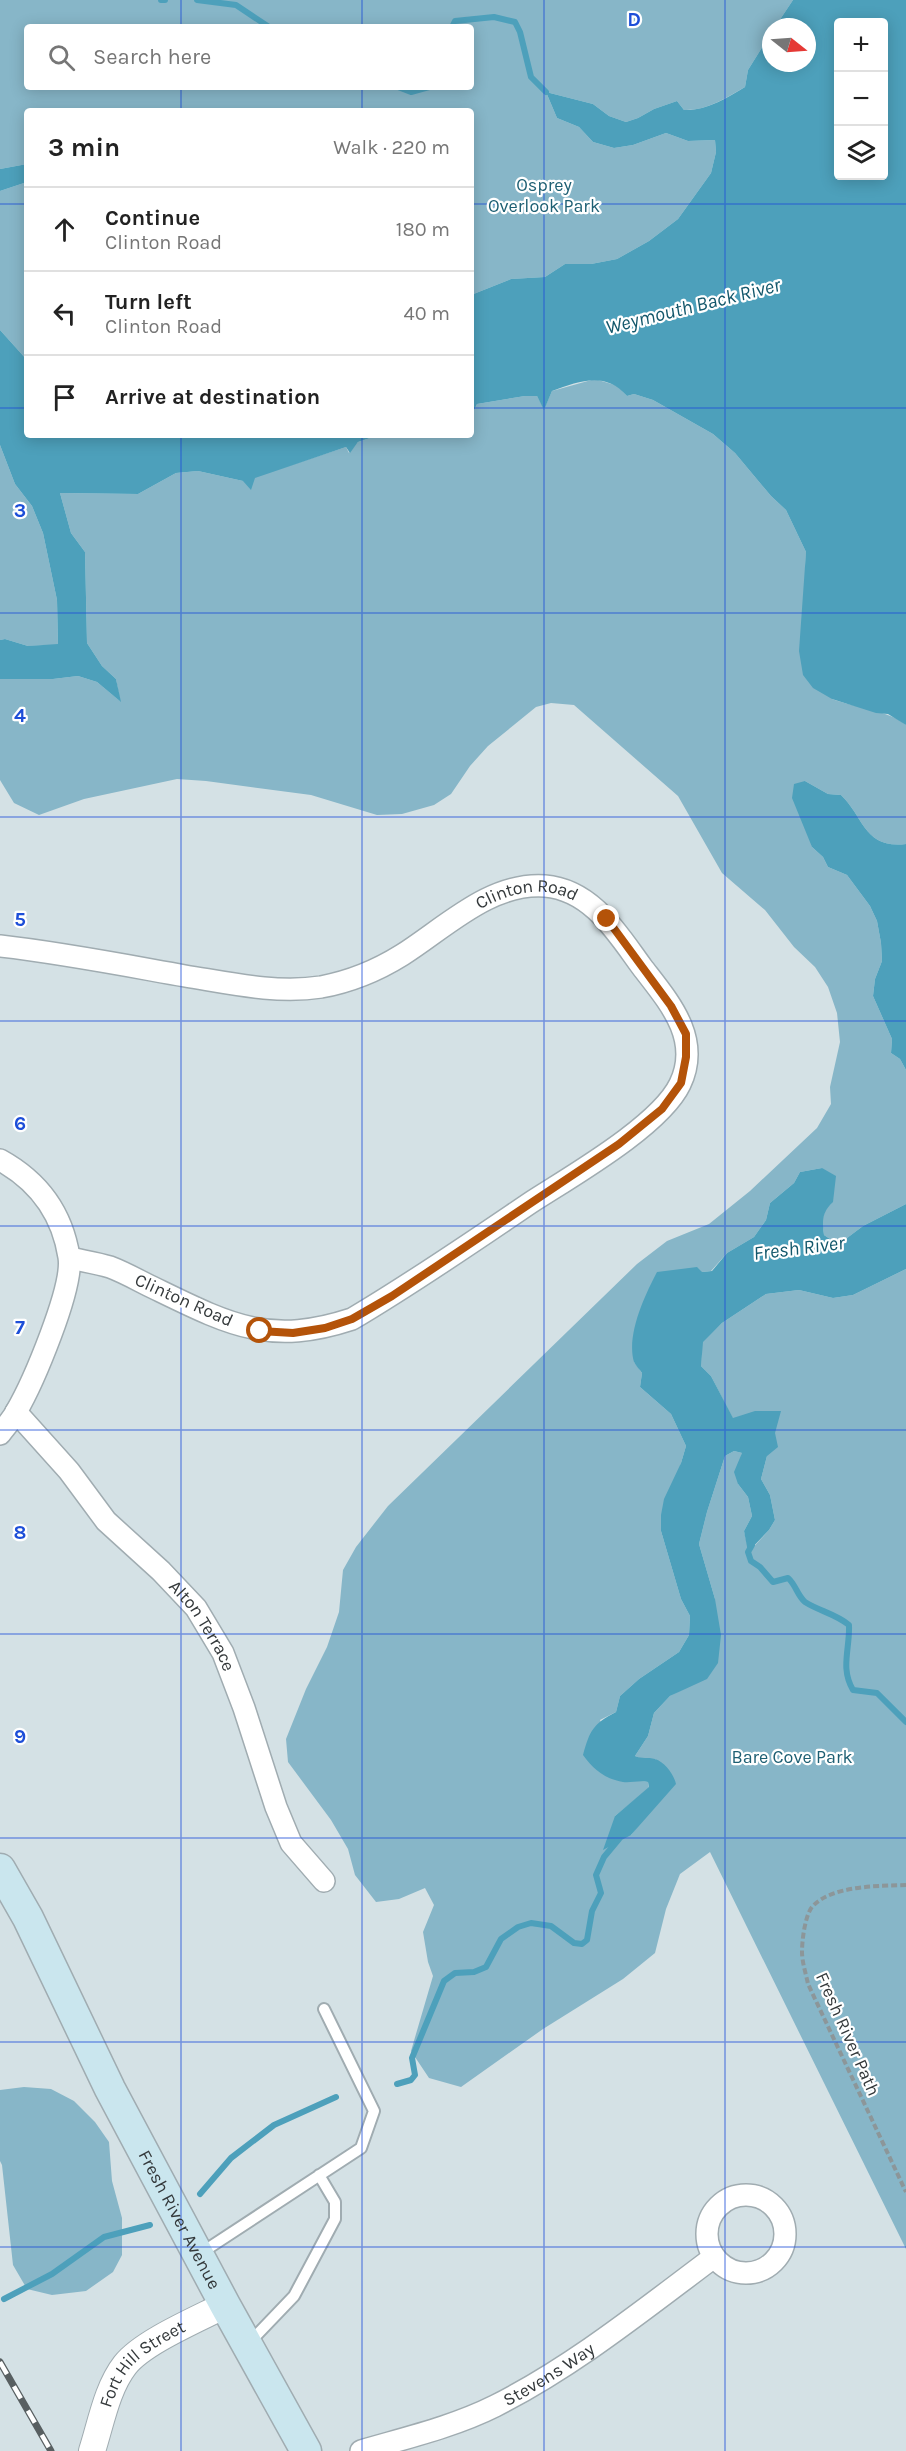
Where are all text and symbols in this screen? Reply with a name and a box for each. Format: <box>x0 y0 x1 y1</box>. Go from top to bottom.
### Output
text: D <box>627 8 641 31</box>
north arrow <box>762 18 816 72</box>
map controls <box>834 18 888 180</box>
button: + <box>834 18 888 72</box>
search box <box>24 24 474 90</box>
icon: search <box>45 41 78 74</box>
text: Search here <box>93 44 211 70</box>
button: − <box>834 72 888 126</box>
button: layers <box>834 126 888 180</box>
text: 3 min <box>48 132 120 163</box>
text: Walk · 220 m <box>333 136 450 159</box>
park label: Osprey Overlook Park <box>488 174 600 217</box>
text: Continue <box>105 205 200 231</box>
icon: ahead <box>48 213 81 246</box>
text: 180 m <box>396 218 450 241</box>
text: Clinton Road <box>105 231 222 254</box>
water label: Weymouth Back River <box>603 273 784 339</box>
text: Turn left <box>105 289 192 315</box>
icon: left <box>48 297 81 330</box>
text: 40 m <box>404 302 450 325</box>
text: Clinton Road <box>105 315 222 338</box>
icon: arrive <box>48 381 81 414</box>
text: Arrive at destination <box>105 384 320 410</box>
text: 3 <box>14 499 26 522</box>
text: 4 <box>14 704 26 727</box>
street label: Clinton Road <box>471 875 582 914</box>
route end <box>593 905 619 931</box>
text: 5 <box>14 908 26 931</box>
text: 6 <box>14 1112 26 1135</box>
water label: Fresh River <box>752 1231 847 1265</box>
street label: Clinton Road <box>131 1268 237 1332</box>
text: 7 <box>15 1316 25 1339</box>
route start <box>246 1317 272 1343</box>
text: 8 <box>14 1521 26 1544</box>
street label: Alton Terrace <box>164 1575 240 1674</box>
text: 9 <box>14 1725 26 1748</box>
park label: Bare Cove Park <box>731 1746 853 1768</box>
street label: Fresh River Path <box>811 1969 885 2099</box>
street label: Fresh River Avenue <box>133 2146 226 2293</box>
street label: Fort Hill Street <box>95 2315 189 2410</box>
street label: Stevens Way <box>499 2337 599 2411</box>

